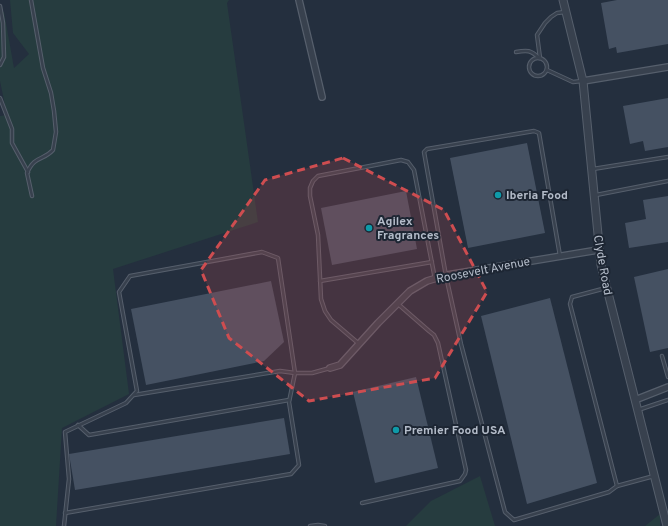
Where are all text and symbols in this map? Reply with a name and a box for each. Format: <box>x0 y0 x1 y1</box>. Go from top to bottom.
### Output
place label: Iberia Food <box>506 188 568 204</box>
marker: Iberia Food <box>493 190 503 200</box>
place label: Agilex Fragrances <box>377 214 439 244</box>
marker: Agilex Fragrances <box>364 223 374 233</box>
street label: Clyde Road <box>589 234 615 297</box>
street label: Roosevelt Avenue <box>435 254 532 288</box>
place label: Premier Food USA <box>404 423 506 439</box>
marker: Premier Food USA <box>391 425 401 435</box>

